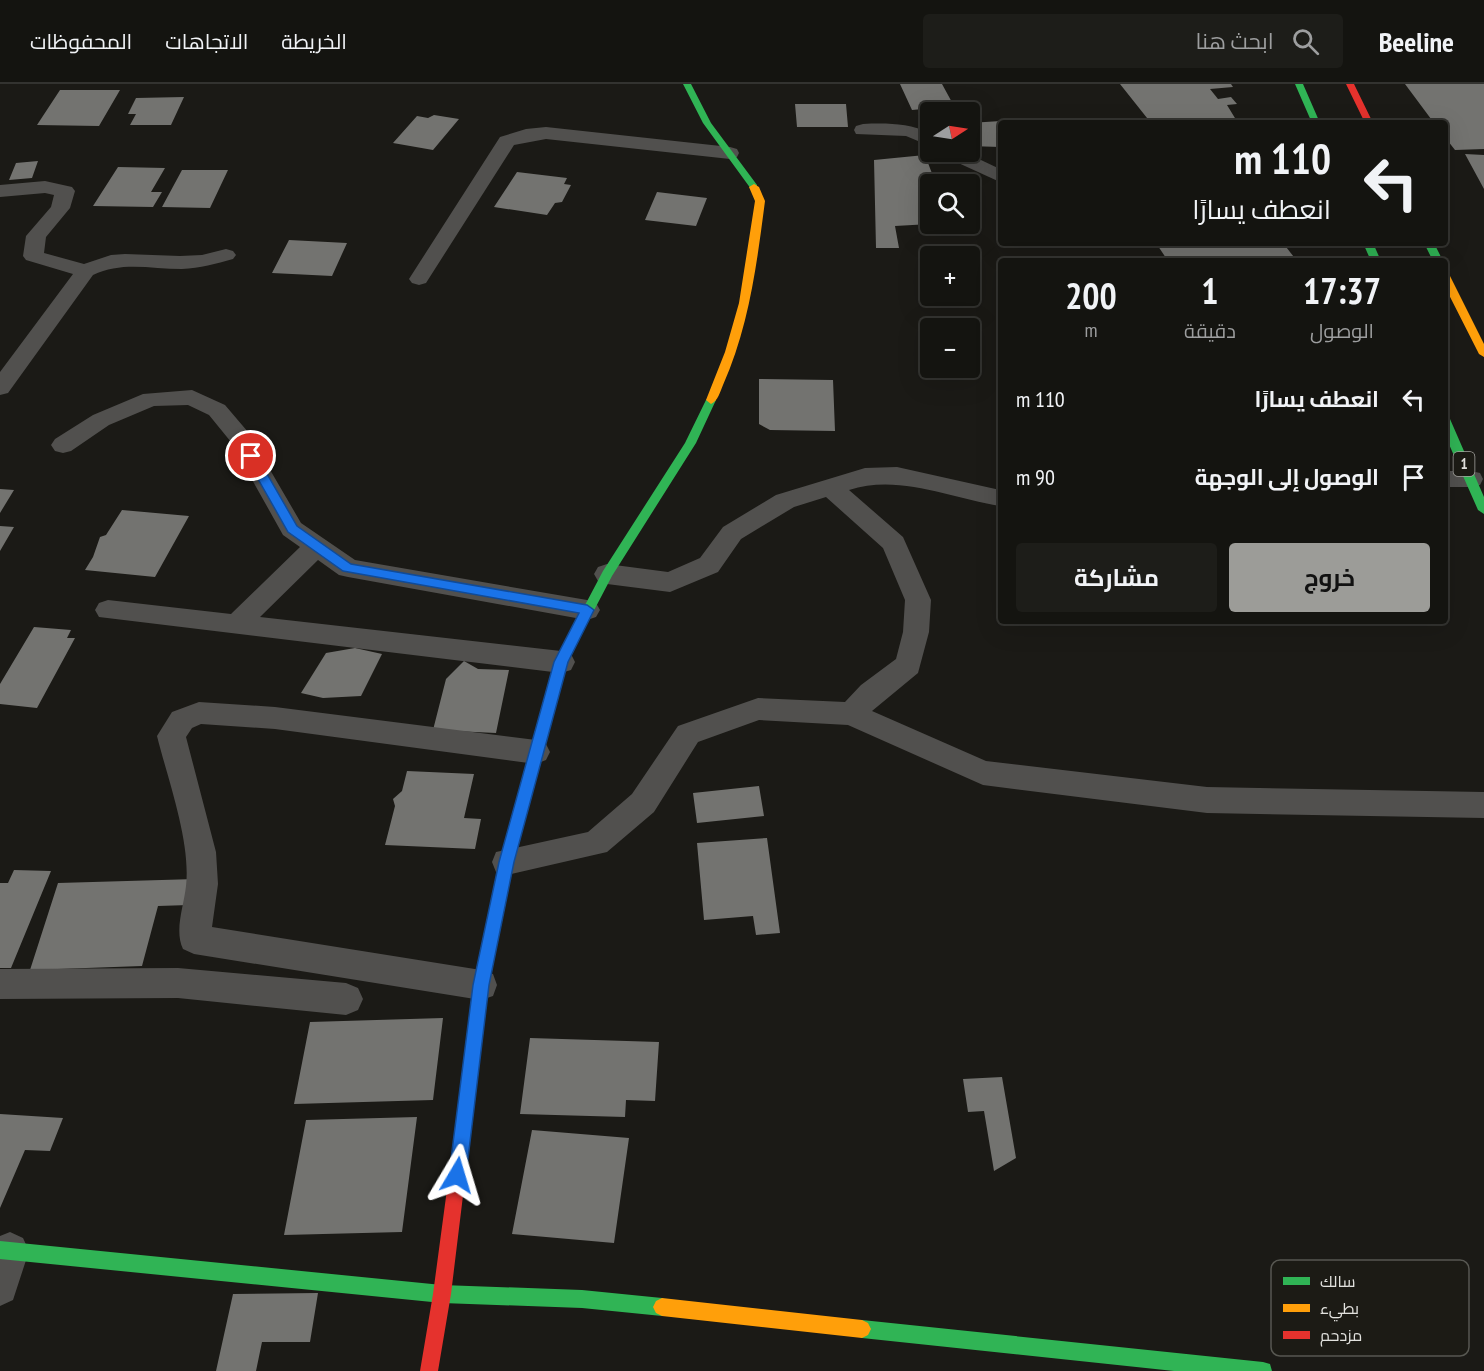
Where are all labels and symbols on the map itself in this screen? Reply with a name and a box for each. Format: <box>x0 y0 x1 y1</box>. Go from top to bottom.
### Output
north arrow <box>920 102 980 162</box>
pin <box>225 430 276 481</box>
road number: 1 <box>1454 452 1474 476</box>
position arrow <box>425 1143 489 1207</box>
legend <box>1271 1260 1469 1356</box>
text: سالك <box>1320 1271 1355 1291</box>
text: بطيء <box>1320 1298 1359 1322</box>
text: مزدحم <box>1320 1325 1362 1347</box>

